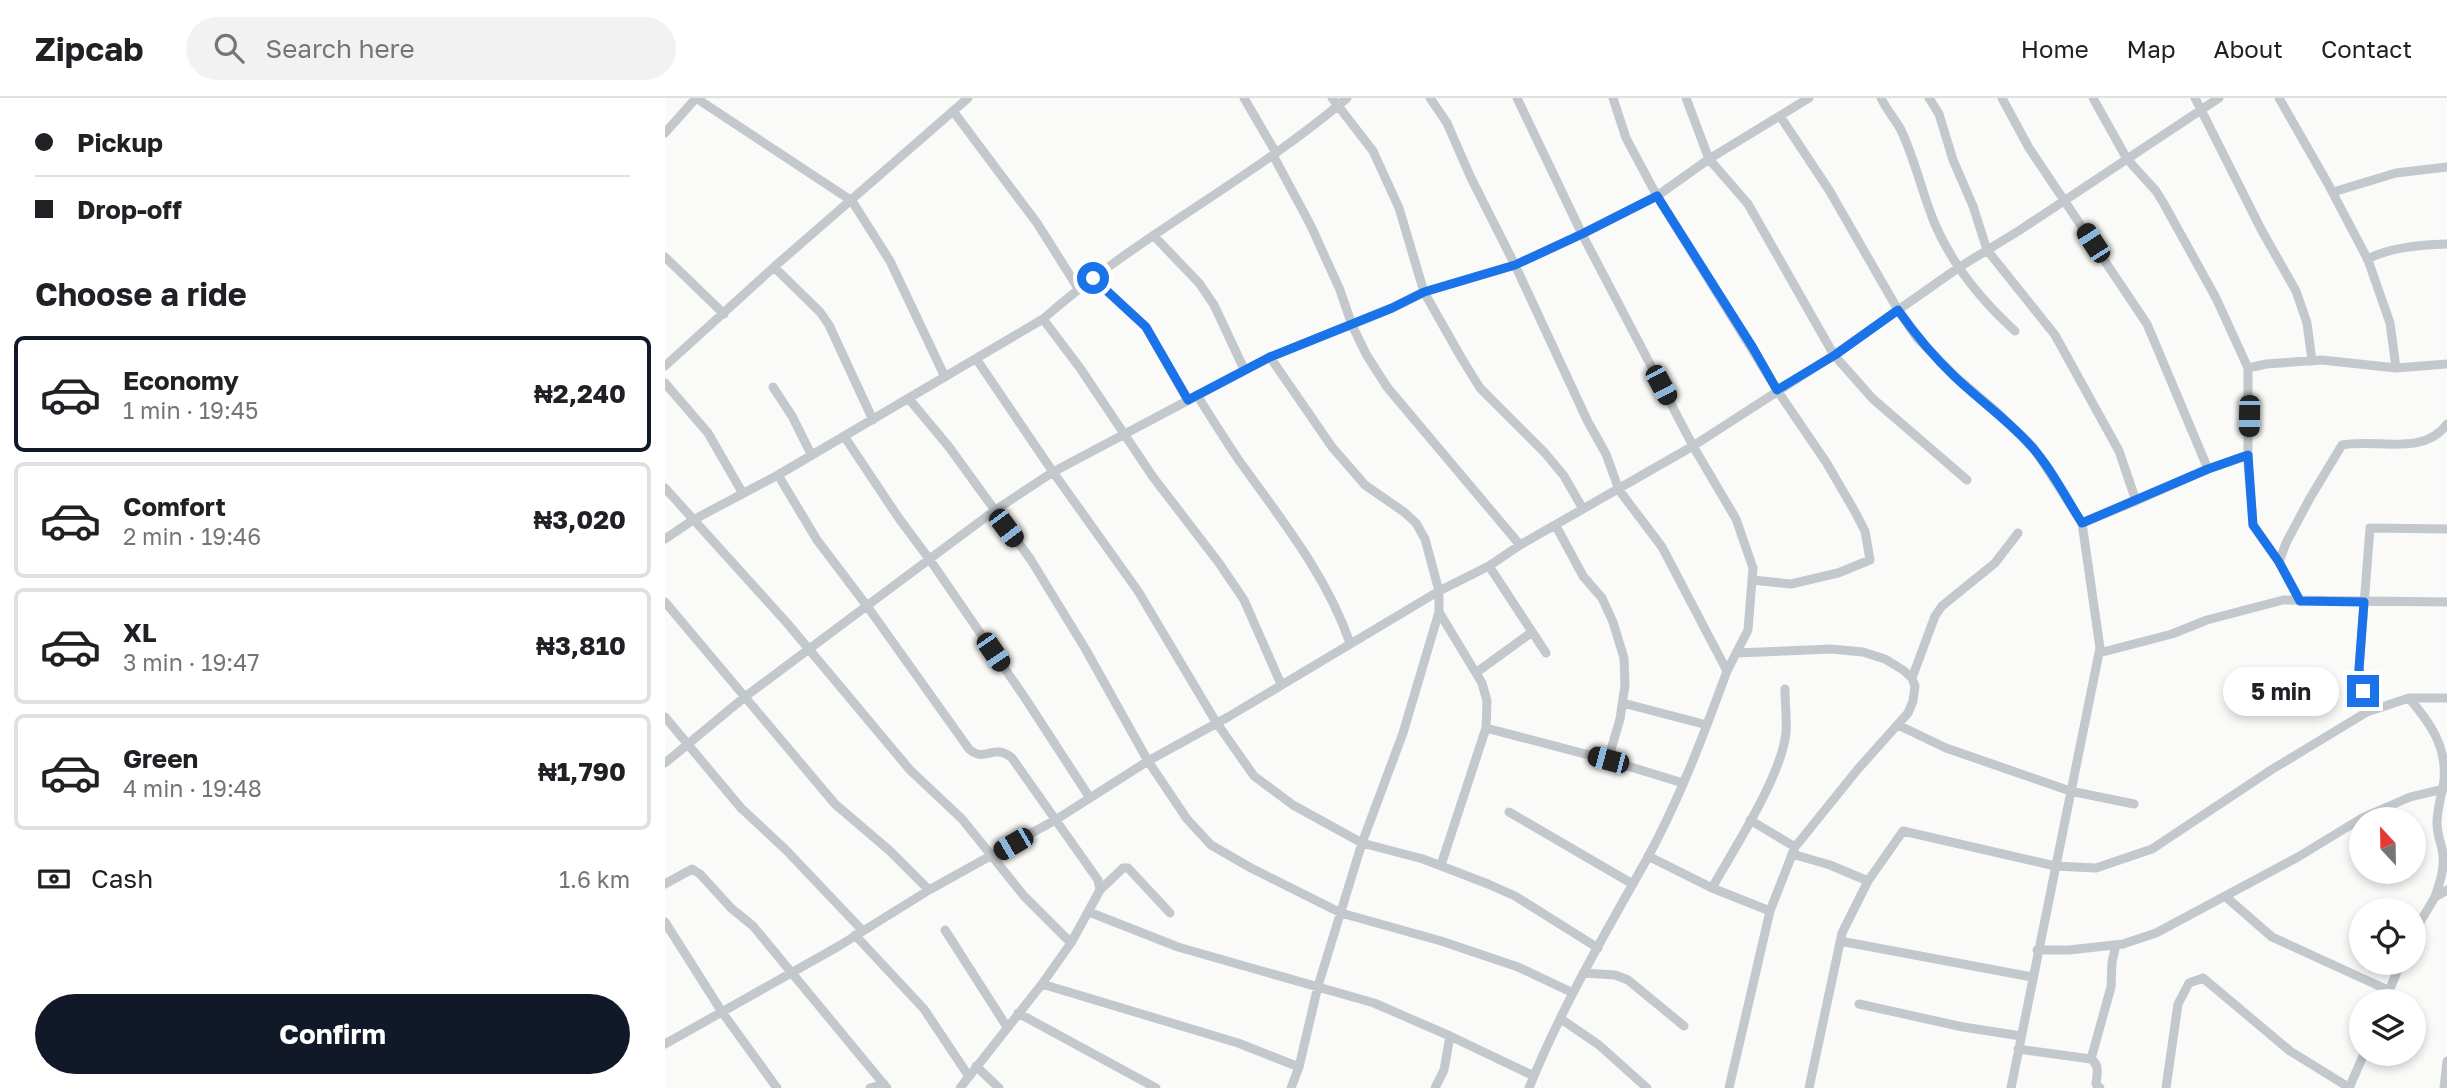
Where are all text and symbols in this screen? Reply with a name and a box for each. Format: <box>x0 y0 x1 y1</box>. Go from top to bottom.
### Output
search box <box>186 17 676 80</box>
text: Zipcab <box>35 29 144 68</box>
icon: search <box>210 29 248 67</box>
text: Search here <box>266 33 415 64</box>
text: Home <box>2021 34 2089 63</box>
text: Map <box>2127 34 2176 63</box>
text: About <box>2214 34 2283 63</box>
text: Contact <box>2321 34 2412 63</box>
text: Pickup <box>77 127 163 158</box>
text: Drop-off <box>77 194 182 225</box>
car <box>2073 220 2114 266</box>
route start <box>1077 262 1109 294</box>
text: Choose a ride <box>35 275 247 313</box>
car <box>1642 362 1681 408</box>
icon: car <box>39 363 102 426</box>
text: Economy <box>123 365 239 396</box>
text: ₦2,240 <box>534 378 626 409</box>
car <box>2239 395 2260 437</box>
text: 1 min · 19:45 <box>123 396 258 424</box>
icon: car <box>39 489 102 552</box>
text: Comfort <box>123 491 226 522</box>
text: ₦3,020 <box>533 504 626 535</box>
car <box>985 505 1028 551</box>
text: 2 min · 19:46 <box>123 522 261 550</box>
icon: car <box>39 615 102 678</box>
text: XL <box>123 617 157 648</box>
car <box>973 629 1014 675</box>
text: ₦3,810 <box>536 630 626 661</box>
text: 3 min · 19:47 <box>123 648 259 676</box>
callout: 5 min <box>2223 666 2339 716</box>
route end <box>2347 675 2379 707</box>
text: 5 min <box>2251 677 2311 705</box>
icon: car <box>39 741 102 804</box>
text: Green <box>123 743 198 774</box>
car <box>1585 744 1632 776</box>
text: ₦1,790 <box>538 756 626 787</box>
text: 4 min · 19:48 <box>123 774 262 802</box>
north arrow <box>2349 807 2425 884</box>
map controls <box>2349 807 2426 1066</box>
car <box>990 824 1037 864</box>
icon: cash <box>35 860 73 898</box>
text: Cash <box>91 863 153 894</box>
text: 1.6 km <box>559 865 630 893</box>
button: locate <box>2349 898 2426 975</box>
button: layers <box>2349 989 2426 1066</box>
button: Confirm <box>35 994 630 1074</box>

